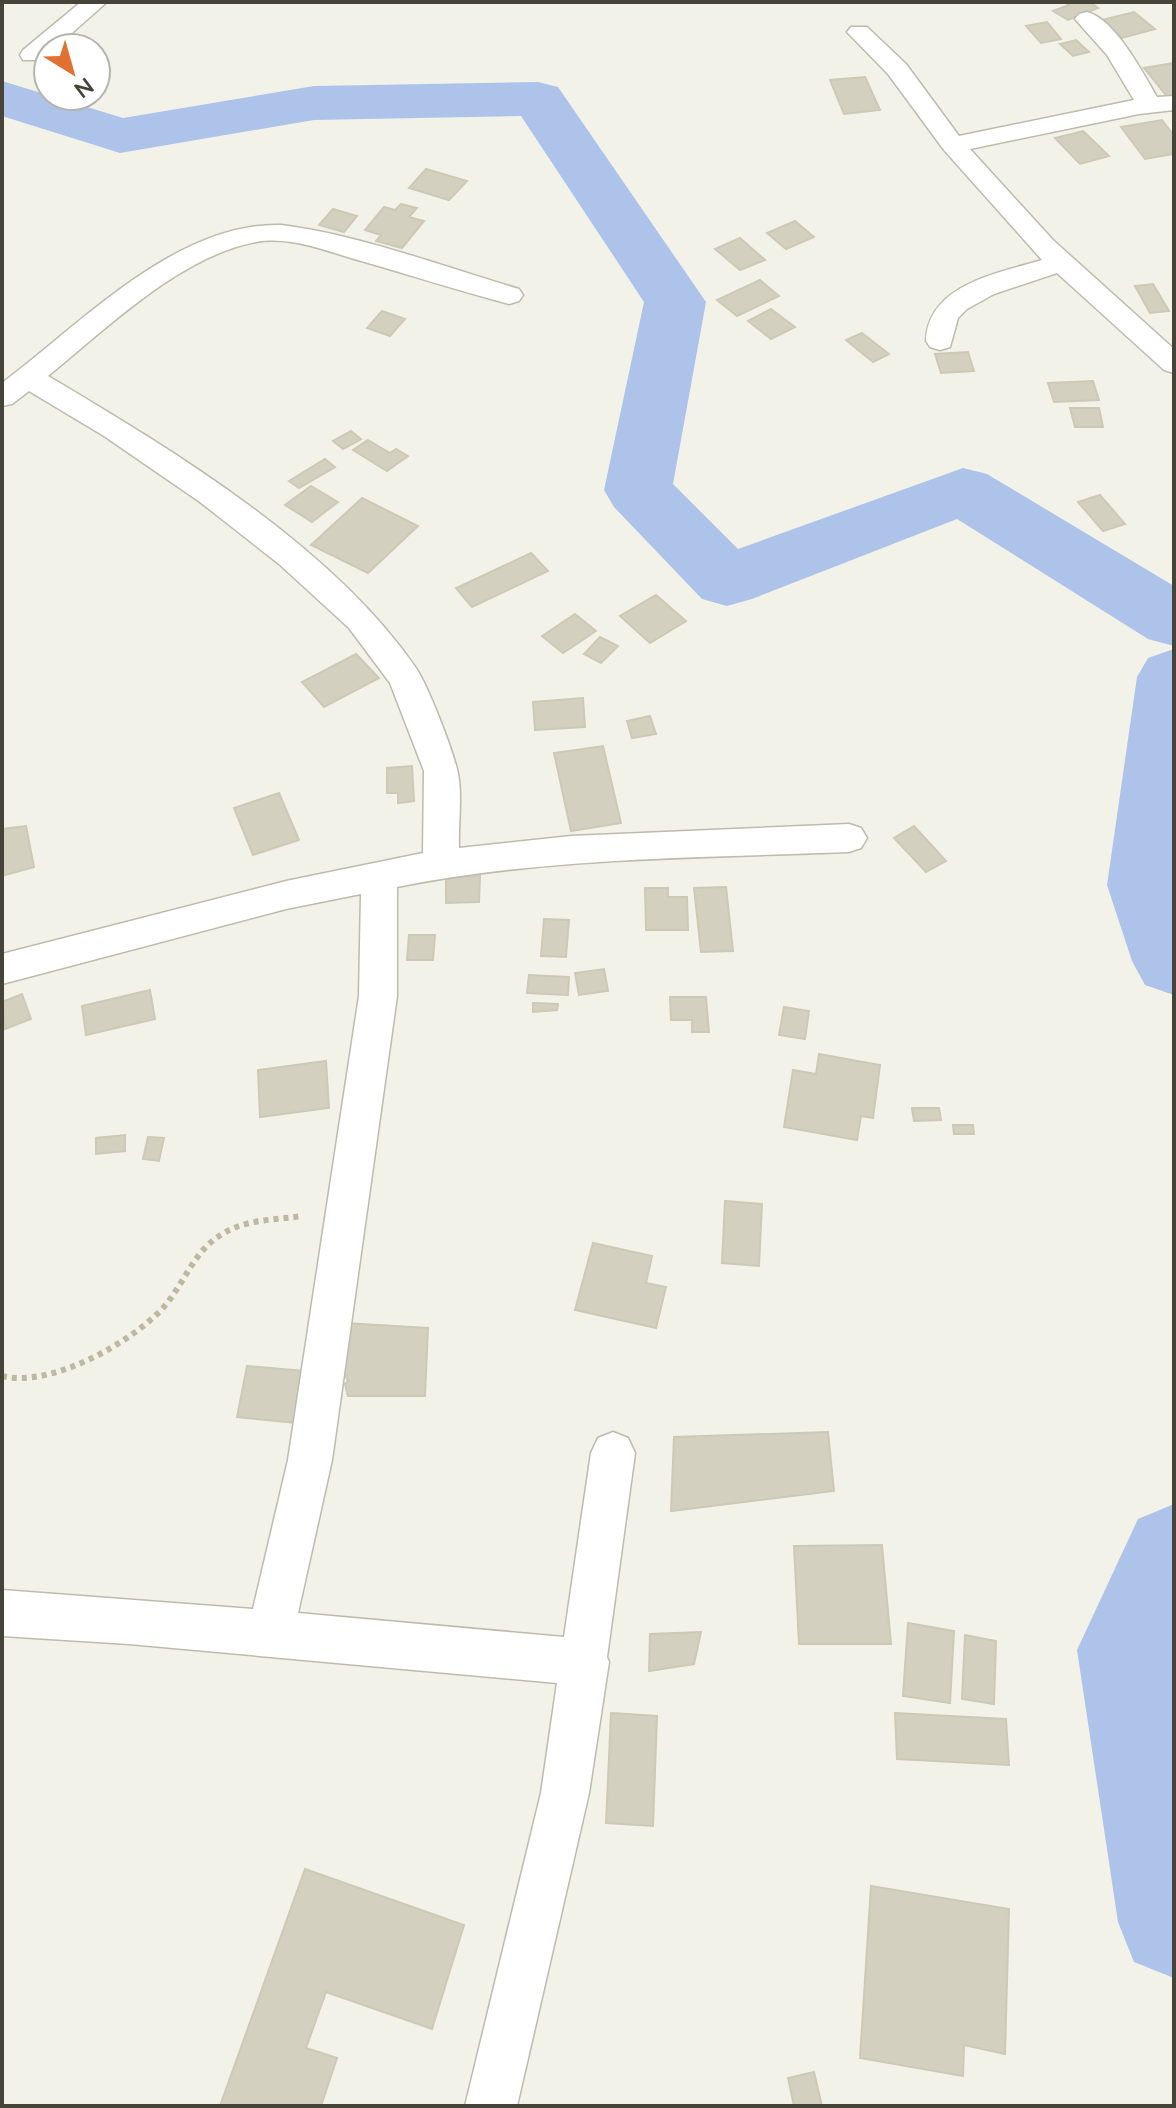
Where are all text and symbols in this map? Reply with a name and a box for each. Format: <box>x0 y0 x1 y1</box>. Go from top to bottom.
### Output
north arrow <box>32 32 112 112</box>
text: N <box>69 72 99 104</box>

